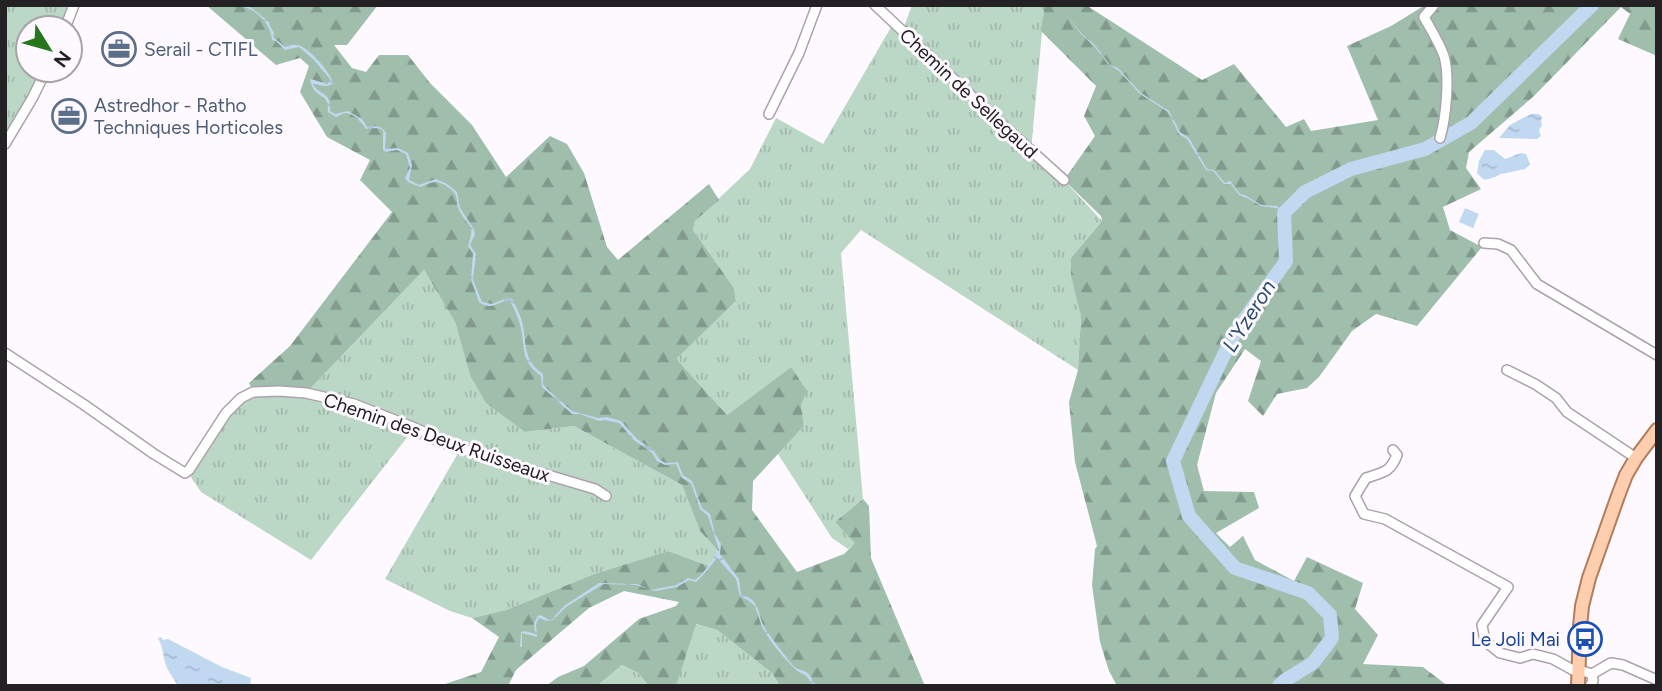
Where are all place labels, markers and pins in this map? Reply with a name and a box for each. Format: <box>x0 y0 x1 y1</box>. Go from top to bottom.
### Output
office icon: Serail - CTIFL <box>100 30 138 68</box>
place label: Serail - CTIFL <box>144 38 258 61</box>
place label: Astredhor - Ratho Techniques Horticoles <box>94 94 283 139</box>
office icon: Astredhor - Ratho Techniques Horticoles <box>50 97 88 135</box>
bus stop icon: Le Joli Mai <box>1566 620 1604 658</box>
place label: Le Joli Mai <box>1471 628 1560 651</box>

